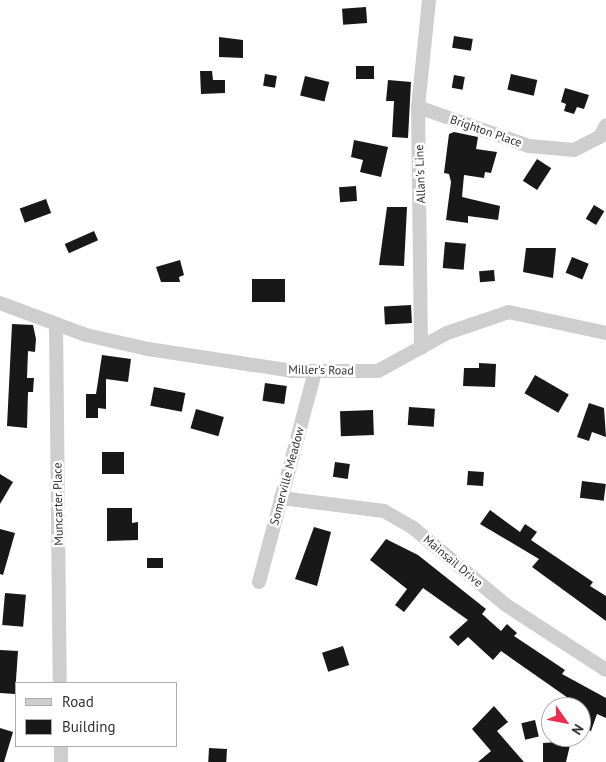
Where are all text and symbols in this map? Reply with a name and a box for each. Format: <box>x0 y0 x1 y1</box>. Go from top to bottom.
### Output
street label: Brighton Place <box>448 112 524 150</box>
street label: Allan's Line <box>412 144 428 204</box>
street label: Miller's Road <box>288 362 354 378</box>
street label: Somerville Meadow <box>267 425 307 527</box>
street label: Muncarter Place <box>50 462 66 546</box>
street label: Mainsail Drive <box>420 532 486 590</box>
legend <box>15 682 178 747</box>
text: Road <box>62 692 94 711</box>
north arrow <box>541 697 591 747</box>
text: Building <box>62 717 116 736</box>
text: N <box>568 721 588 738</box>

